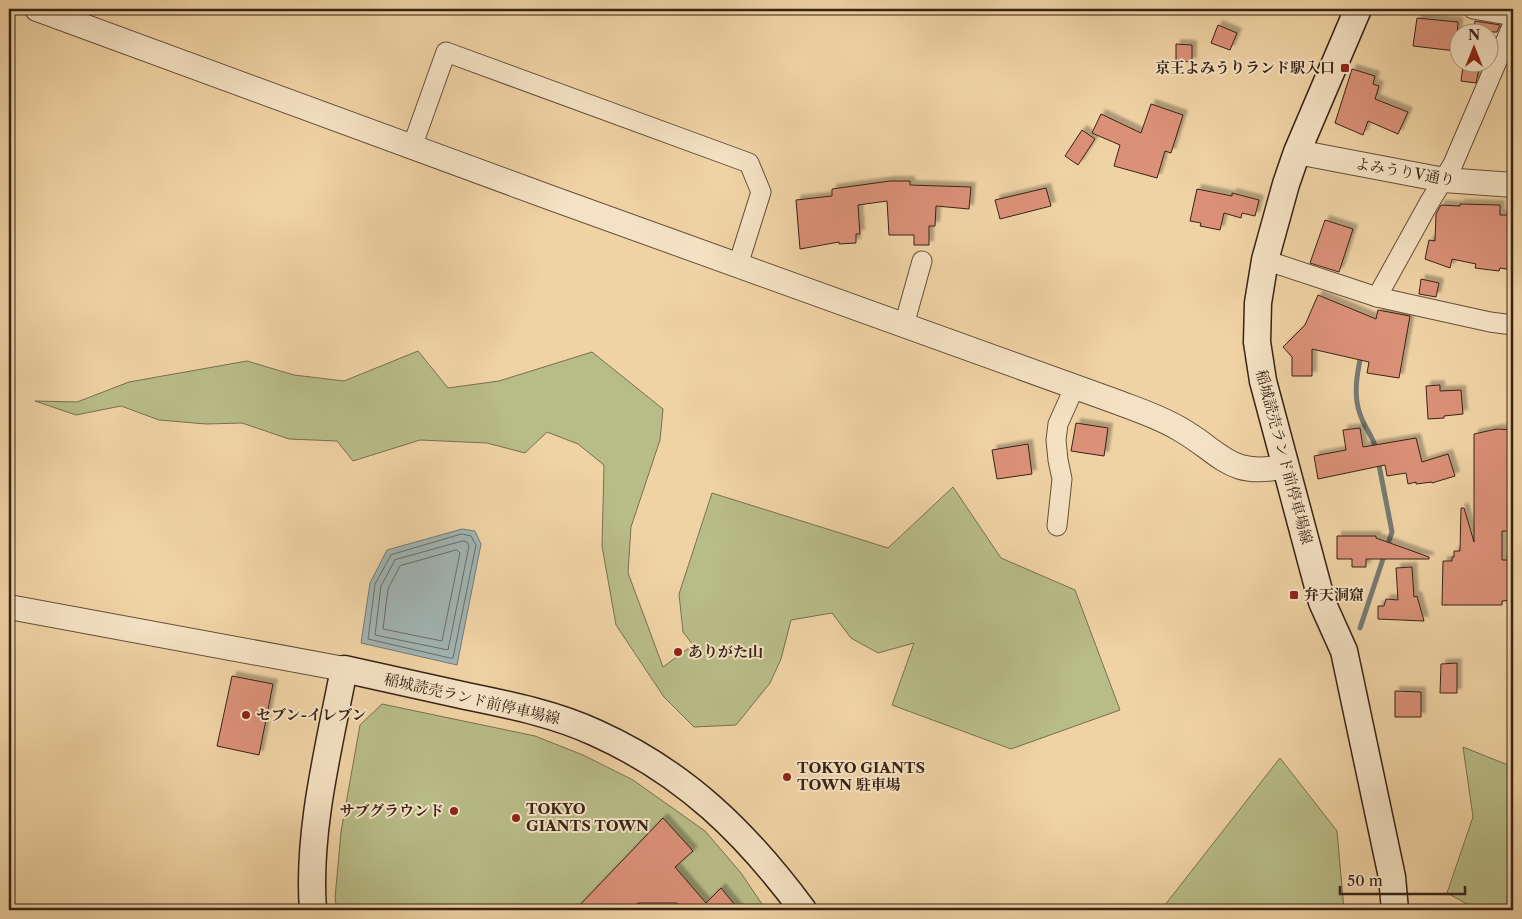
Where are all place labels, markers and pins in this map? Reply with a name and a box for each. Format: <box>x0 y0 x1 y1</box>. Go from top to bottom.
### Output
place label: 京王よみうりランド駅入口 <box>1155 58 1335 77</box>
marker: 京王よみうりランド駅入口 <box>1339 62 1351 74</box>
place label: 弁天洞窟 <box>1304 585 1364 604</box>
marker: 弁天洞窟 <box>1288 589 1300 601</box>
place label: ありがた山 <box>688 642 763 661</box>
marker: ありがた山 <box>672 646 684 658</box>
place label: セブン-イレブン <box>256 705 366 724</box>
marker: セブン-イレブン <box>240 709 252 721</box>
place label: TOKYO GIANTS TOWN 駐車場 <box>797 758 925 794</box>
marker: TOKYO GIANTS TOWN 駐車場 <box>781 771 793 783</box>
place label: TOKYO GIANTS TOWN <box>526 799 649 835</box>
place label: サブグラウンド <box>339 801 444 820</box>
marker: サブグラウンド <box>448 805 460 817</box>
marker: TOKYO GIANTS TOWN <box>510 812 522 824</box>

